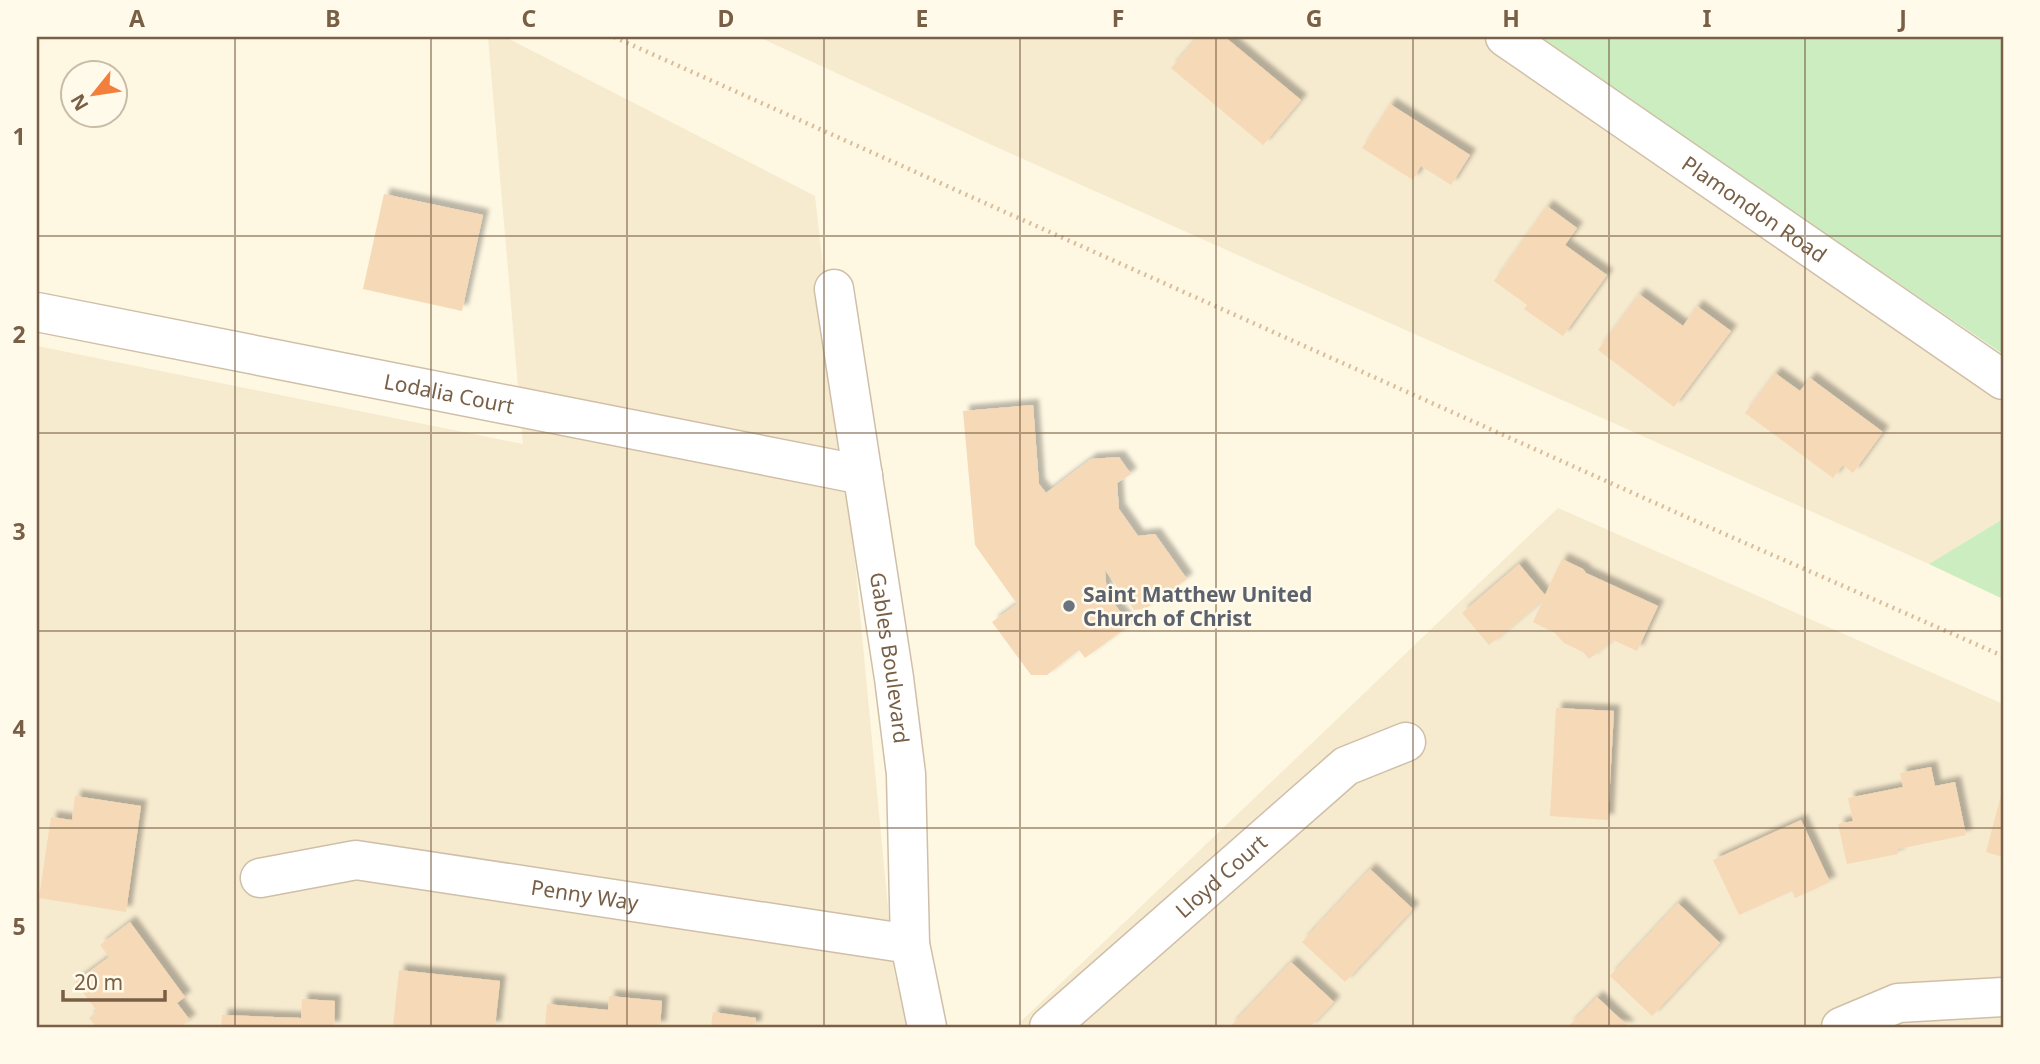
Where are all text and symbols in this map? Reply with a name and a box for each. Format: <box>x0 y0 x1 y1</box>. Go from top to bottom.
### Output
text: A <box>129 2 145 34</box>
text: B <box>325 2 341 34</box>
text: C <box>522 2 537 34</box>
text: D <box>718 2 734 34</box>
text: E <box>916 2 928 34</box>
text: F <box>1112 2 1124 34</box>
text: G <box>1306 2 1322 34</box>
text: H <box>1502 2 1520 34</box>
text: I <box>1703 2 1712 34</box>
text: J <box>1897 2 1907 34</box>
north arrow <box>60 60 130 130</box>
text: N <box>64 89 94 116</box>
text: 1 <box>12 120 26 152</box>
street label: Plamondon Road <box>1677 149 1832 269</box>
text: 2 <box>12 318 26 350</box>
street label: Lodalia Court <box>382 367 517 420</box>
text: 3 <box>12 515 26 547</box>
street label: Gables Boulevard <box>864 570 916 745</box>
place label: Saint Matthew United Church of Christ <box>1083 580 1312 632</box>
marker: Saint Matthew United Church of Christ <box>1061 598 1077 614</box>
text: 4 <box>12 712 26 744</box>
street label: Lloyd Court <box>1169 828 1273 924</box>
street label: Penny Way <box>529 873 641 917</box>
text: 5 <box>12 910 26 942</box>
scale bar <box>63 959 164 1003</box>
text: 20 m <box>74 968 123 996</box>

